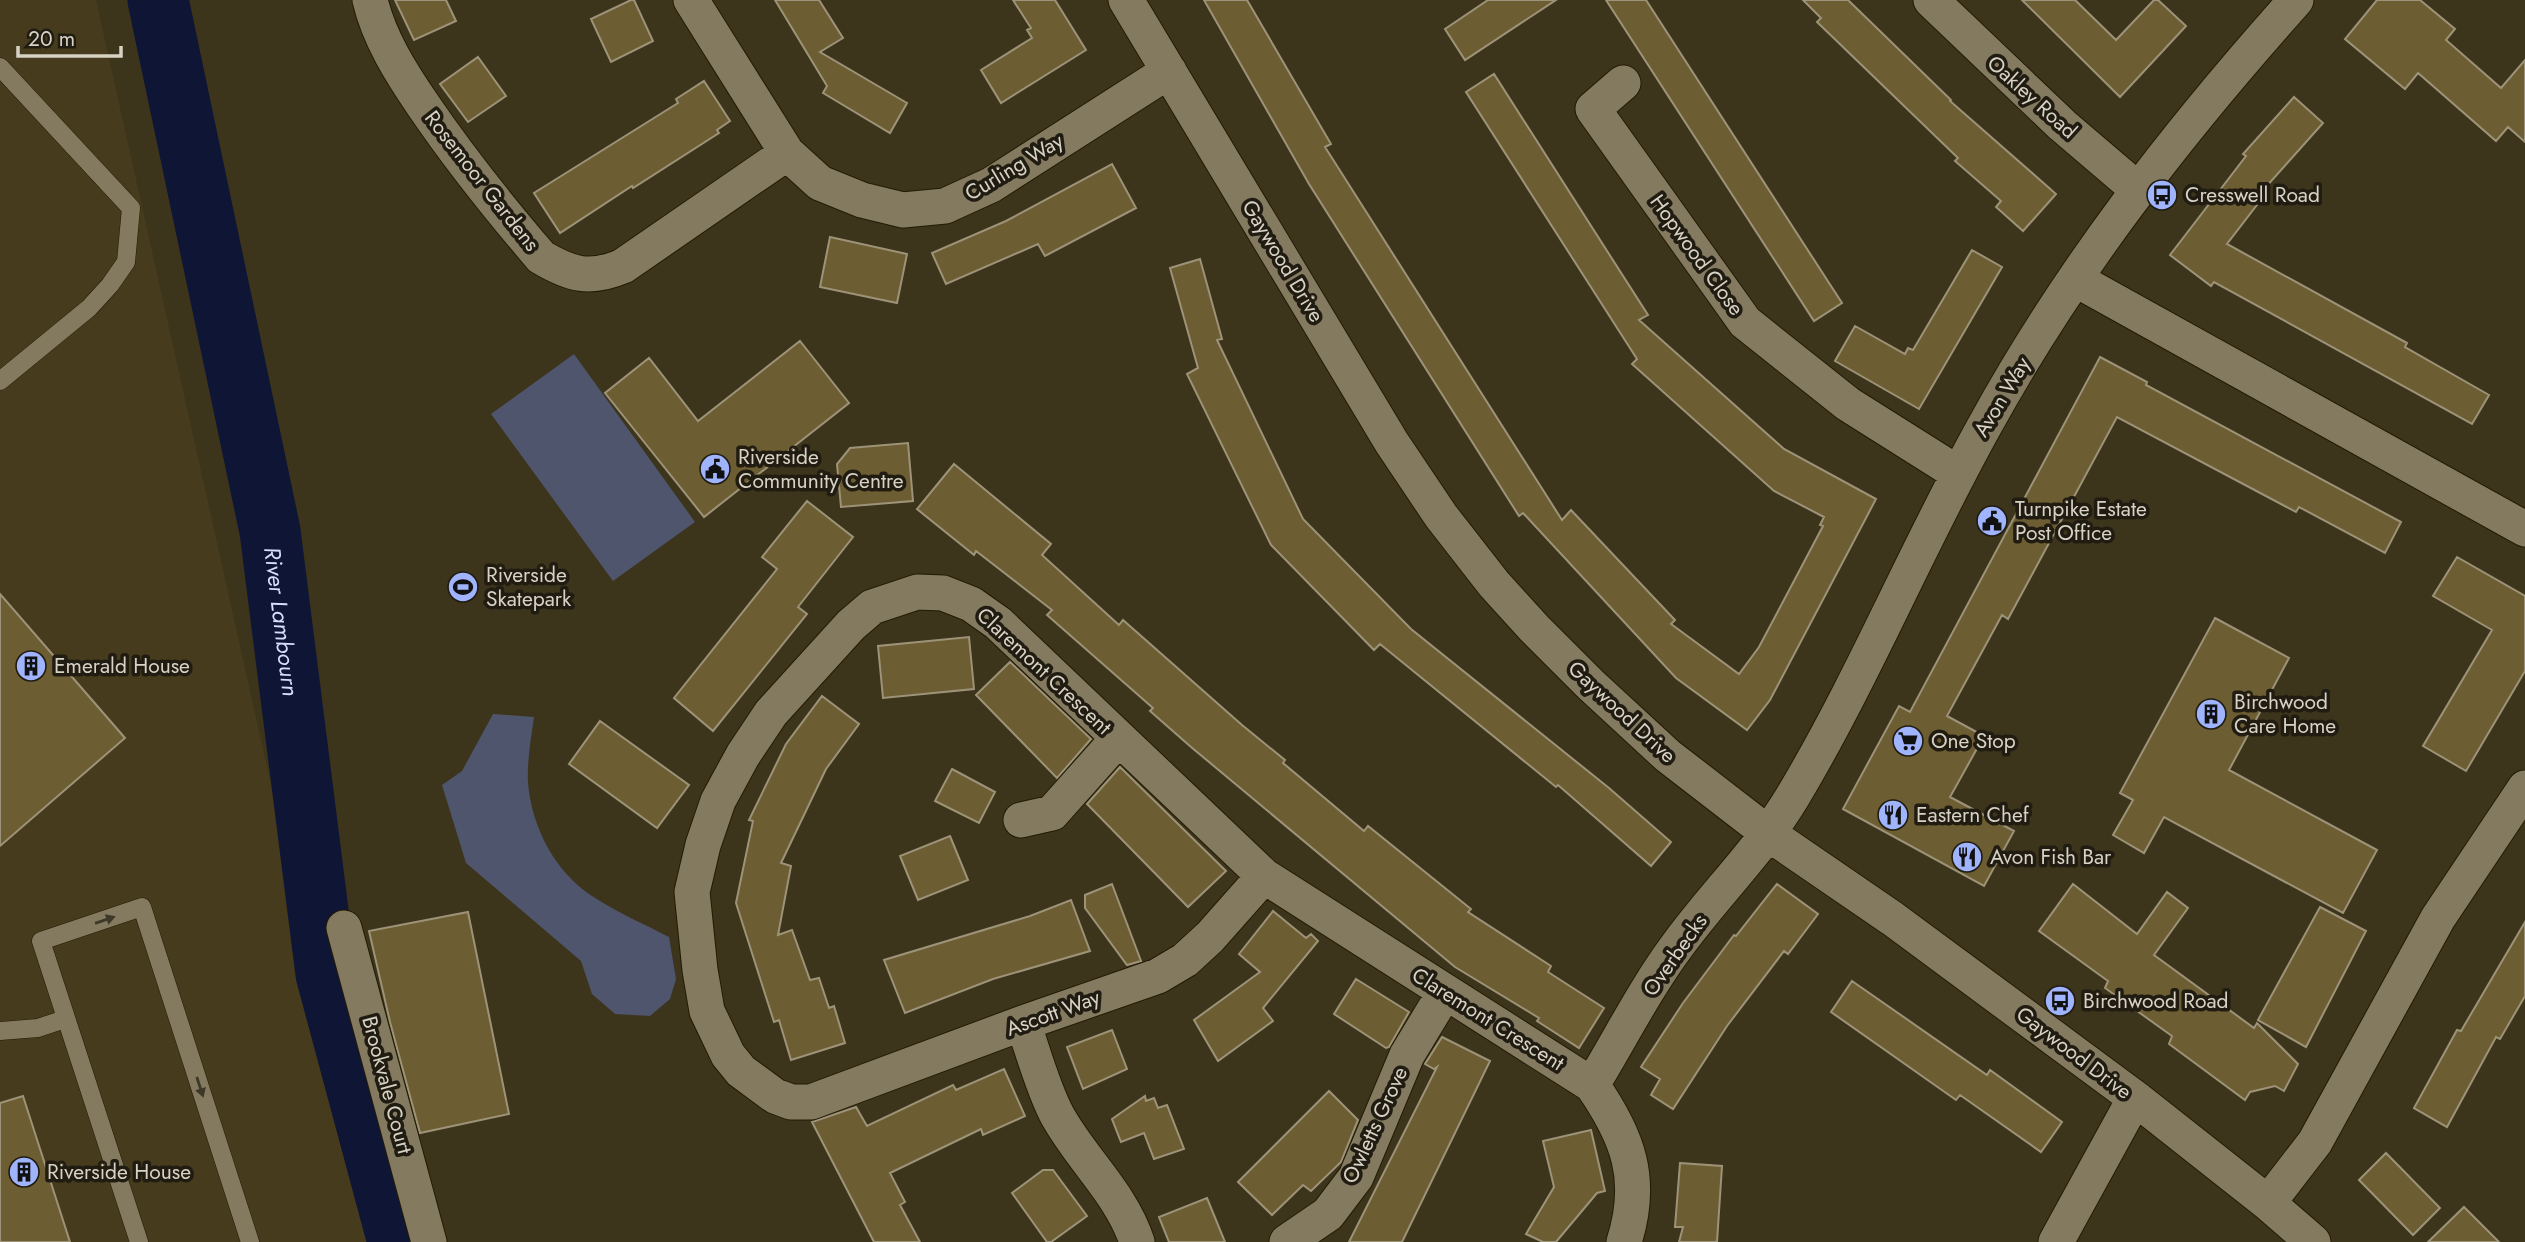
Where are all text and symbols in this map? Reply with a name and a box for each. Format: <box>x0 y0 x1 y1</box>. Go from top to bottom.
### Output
scale bar <box>18 14 121 58</box>
text: 20 m <box>28 24 75 54</box>
street label: Oakley Road <box>1980 48 2084 146</box>
street label: Rosemoor Gardens <box>417 104 547 258</box>
street label: Curling Way <box>959 125 1070 208</box>
bus stop icon: Cresswell Road <box>2145 178 2179 212</box>
place label: Cresswell Road <box>2185 180 2320 210</box>
street label: Hopwood Close <box>1643 188 1751 322</box>
street label: Gaywood Drive <box>1235 194 1331 328</box>
street label: Avon Way <box>1966 351 2038 443</box>
place label: Riverside Community Centre <box>738 442 904 496</box>
public building icon: Riverside Community Centre <box>698 452 732 486</box>
place label: Turnpike Estate Post Office <box>2015 494 2147 548</box>
public building icon: Turnpike Estate Post Office <box>1975 504 2009 538</box>
water label: River Lambourn <box>255 545 308 698</box>
place label: Riverside Skatepark <box>486 560 572 614</box>
sports icon: Riverside Skatepark <box>446 570 480 604</box>
street label: Claremont Crescent <box>970 600 1118 742</box>
building icon: Emerald House <box>14 649 48 683</box>
place label: Emerald House <box>54 651 190 681</box>
street label: Gaywood Drive <box>1561 654 1683 770</box>
place label: Birchwood Care Home <box>2234 687 2336 741</box>
building icon: Birchwood Care Home <box>2194 697 2228 731</box>
supermarket icon: One Stop <box>1891 724 1925 758</box>
place label: One Stop <box>1931 726 2016 756</box>
restaurant icon: Eastern Chef <box>1876 798 1910 832</box>
place label: Eastern Chef <box>1916 800 2030 830</box>
restaurant icon: Avon Fish Bar <box>1950 840 1984 874</box>
place label: Avon Fish Bar <box>1990 842 2112 872</box>
street label: Overbecks <box>1636 908 1714 1002</box>
one-way arrow <box>95 914 116 925</box>
street label: Claremont Crescent <box>1406 960 1570 1078</box>
street label: Ascott Way <box>1002 982 1105 1044</box>
bus stop icon: Birchwood Road <box>2043 984 2077 1018</box>
place label: Birchwood Road <box>2083 986 2229 1016</box>
street label: Gaywood Drive <box>2010 999 2138 1107</box>
street label: Brookvale Court <box>354 1013 420 1157</box>
street label: Owletts Grove <box>1335 1062 1415 1188</box>
one-way arrow <box>195 1077 206 1098</box>
building icon: Riverside House <box>7 1155 41 1189</box>
place label: Riverside House <box>47 1157 191 1187</box>

